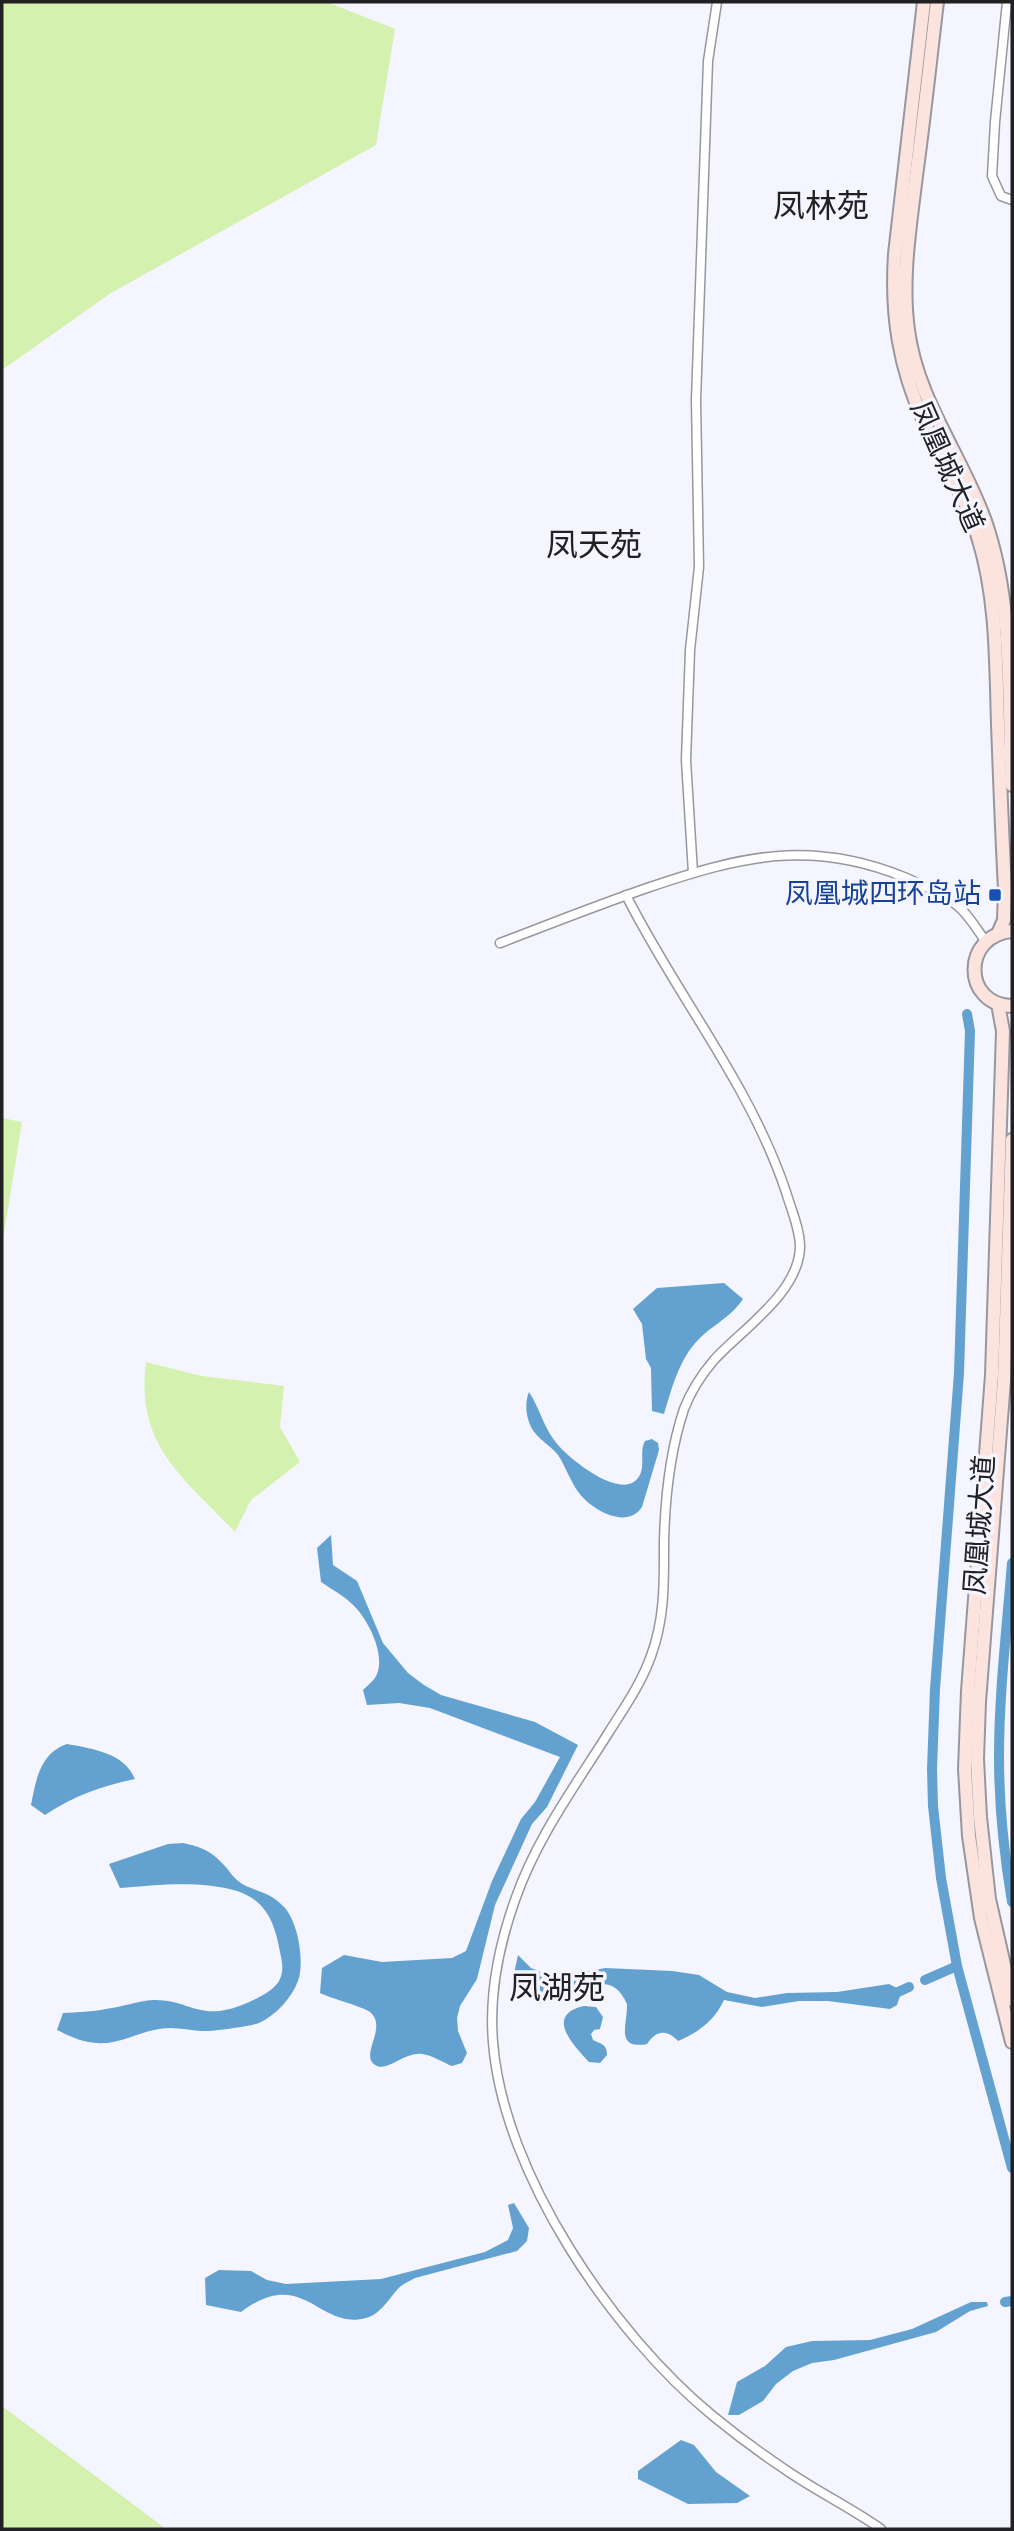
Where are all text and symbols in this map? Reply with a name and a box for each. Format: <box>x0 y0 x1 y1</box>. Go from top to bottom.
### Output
district label: 凤林苑 <box>773 190 869 223</box>
street label: 凤凰城大道 <box>905 397 989 537</box>
district label: 凤天苑 <box>546 529 642 562</box>
place label: 凤凰城四环岛站 <box>785 879 981 909</box>
marker: 凤凰城四环岛站 <box>987 887 1003 903</box>
street label: 凤凰城大道 <box>960 1454 1000 1596</box>
district label: 凤湖苑 <box>509 1972 605 2005</box>

